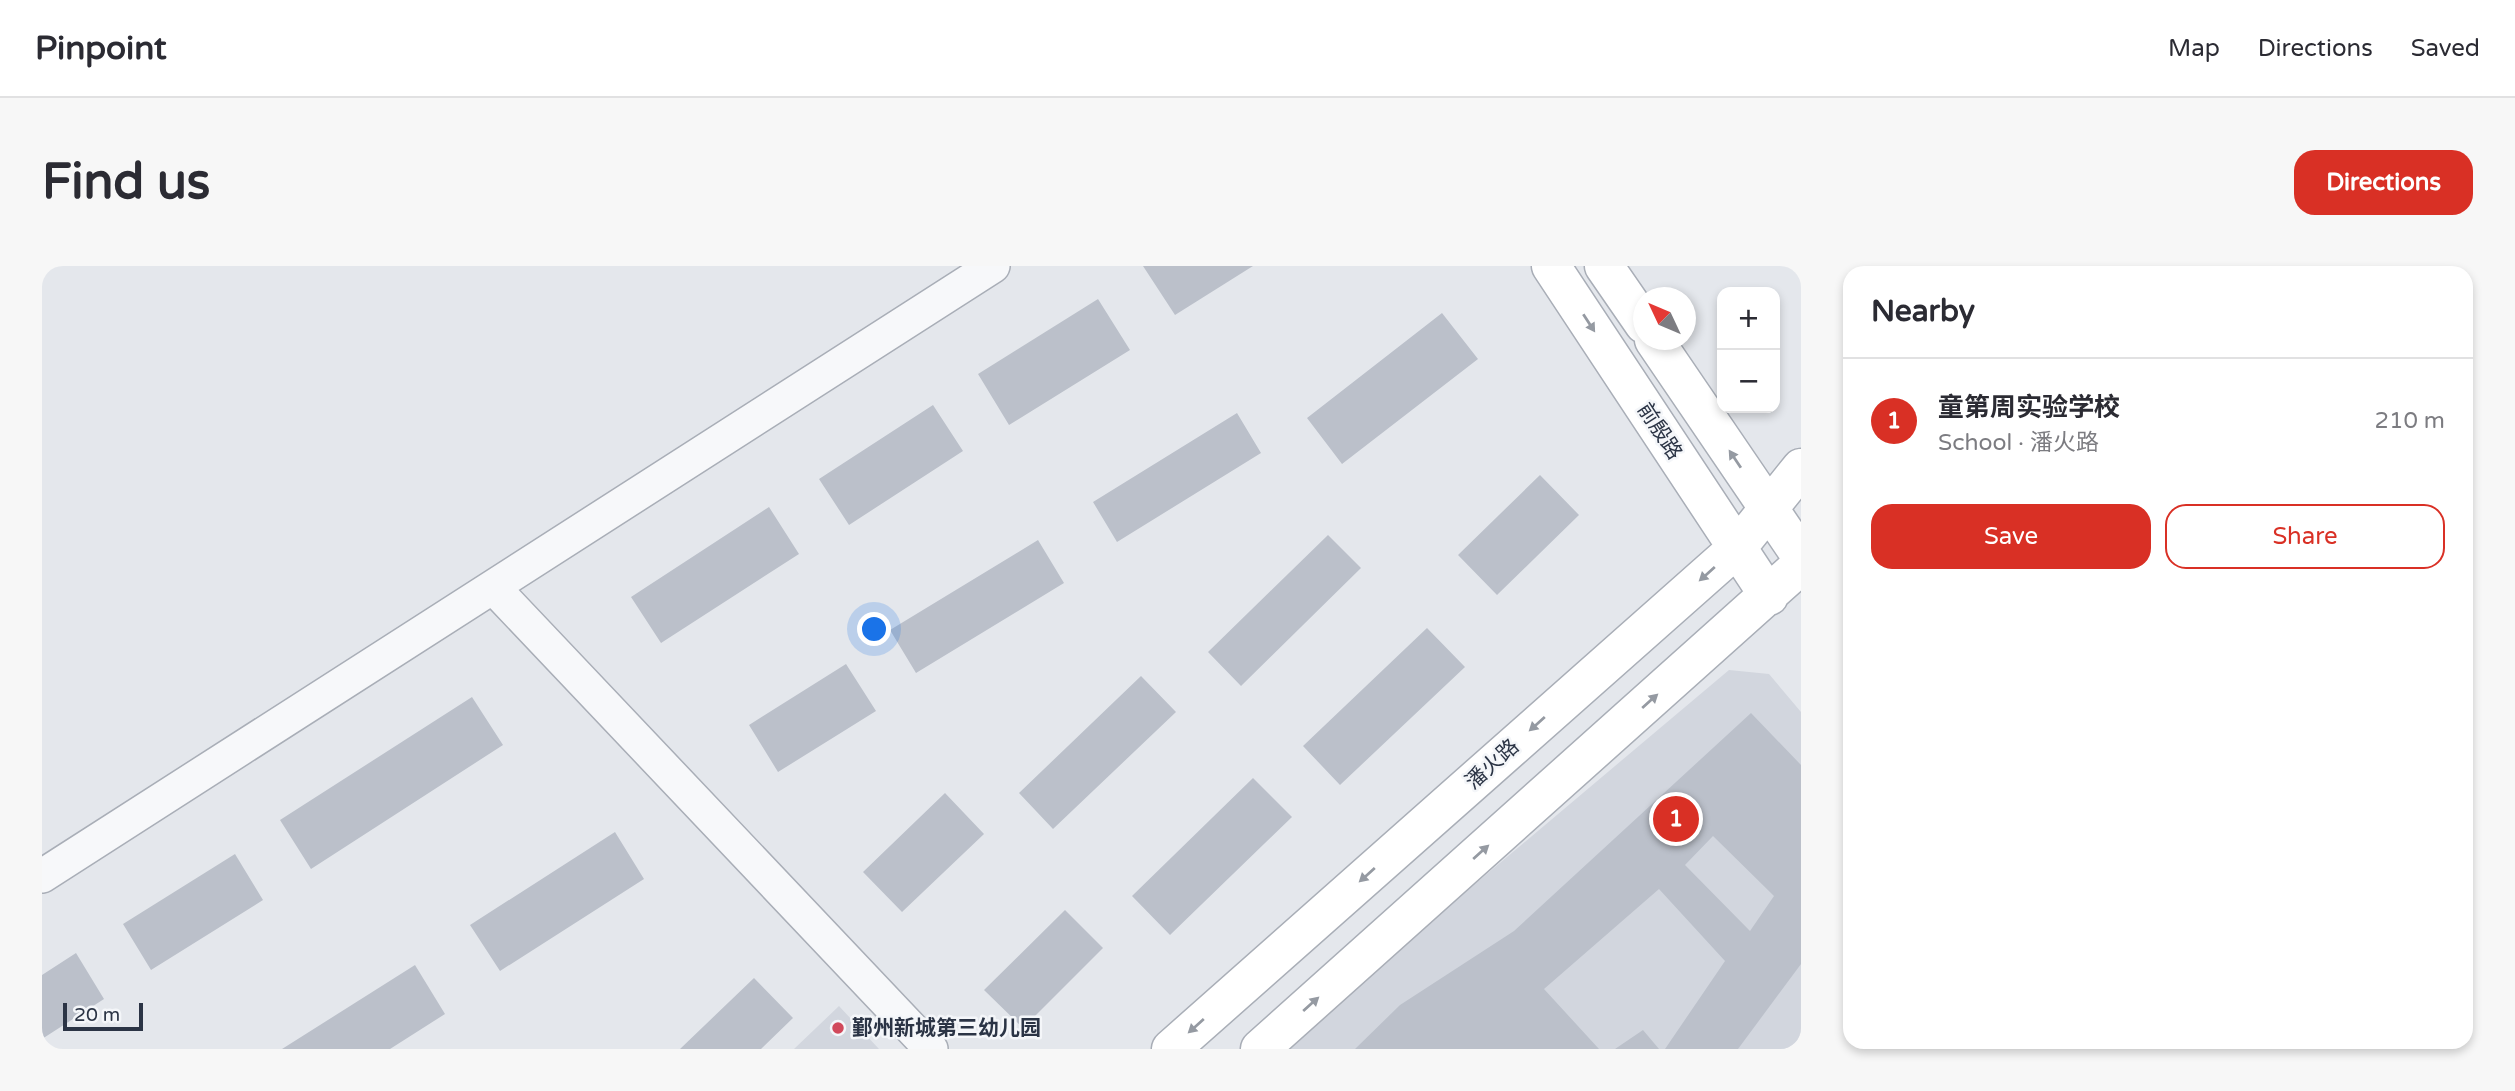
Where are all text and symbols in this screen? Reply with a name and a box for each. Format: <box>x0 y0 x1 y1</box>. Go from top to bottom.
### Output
text: Pinpoint <box>35 29 167 68</box>
text: Map <box>2168 34 2220 63</box>
text: Directions <box>2258 34 2373 63</box>
text: Saved <box>2411 34 2480 63</box>
button: Directions <box>2294 150 2473 215</box>
text: Find us <box>42 153 210 212</box>
north arrow <box>1633 287 1696 350</box>
map controls <box>1717 287 1780 413</box>
button: + <box>1717 287 1780 350</box>
text: Nearby <box>1871 293 1975 330</box>
one-way arrow <box>1582 313 1595 333</box>
button: − <box>1717 350 1780 413</box>
text: 童第周实验学校 <box>1938 392 2120 423</box>
street label: 前殷路 <box>1632 398 1687 464</box>
text: 1 <box>1887 407 1901 435</box>
text: 210 m <box>2375 407 2445 435</box>
text: School · 潘火路 <box>1938 429 2099 457</box>
one-way arrow <box>1728 450 1742 468</box>
button: Save <box>1871 504 2151 569</box>
button: Share <box>2165 504 2445 569</box>
one-way arrow <box>1698 566 1716 582</box>
your location <box>857 612 891 646</box>
one-way arrow <box>1642 694 1659 709</box>
one-way arrow <box>1529 716 1546 732</box>
street label: 潘火路 <box>1461 734 1524 795</box>
pin: 1 <box>1653 793 1699 845</box>
one-way arrow <box>1472 845 1489 860</box>
one-way arrow <box>1358 867 1376 883</box>
one-way arrow <box>1302 996 1319 1012</box>
scale bar <box>63 1000 144 1032</box>
text: 20 m <box>74 1004 120 1026</box>
place label: 鄞州新城第三幼儿园 <box>852 1016 1041 1041</box>
one-way arrow <box>1188 1018 1205 1033</box>
marker: 鄞州新城第三幼儿园 <box>830 1020 846 1036</box>

